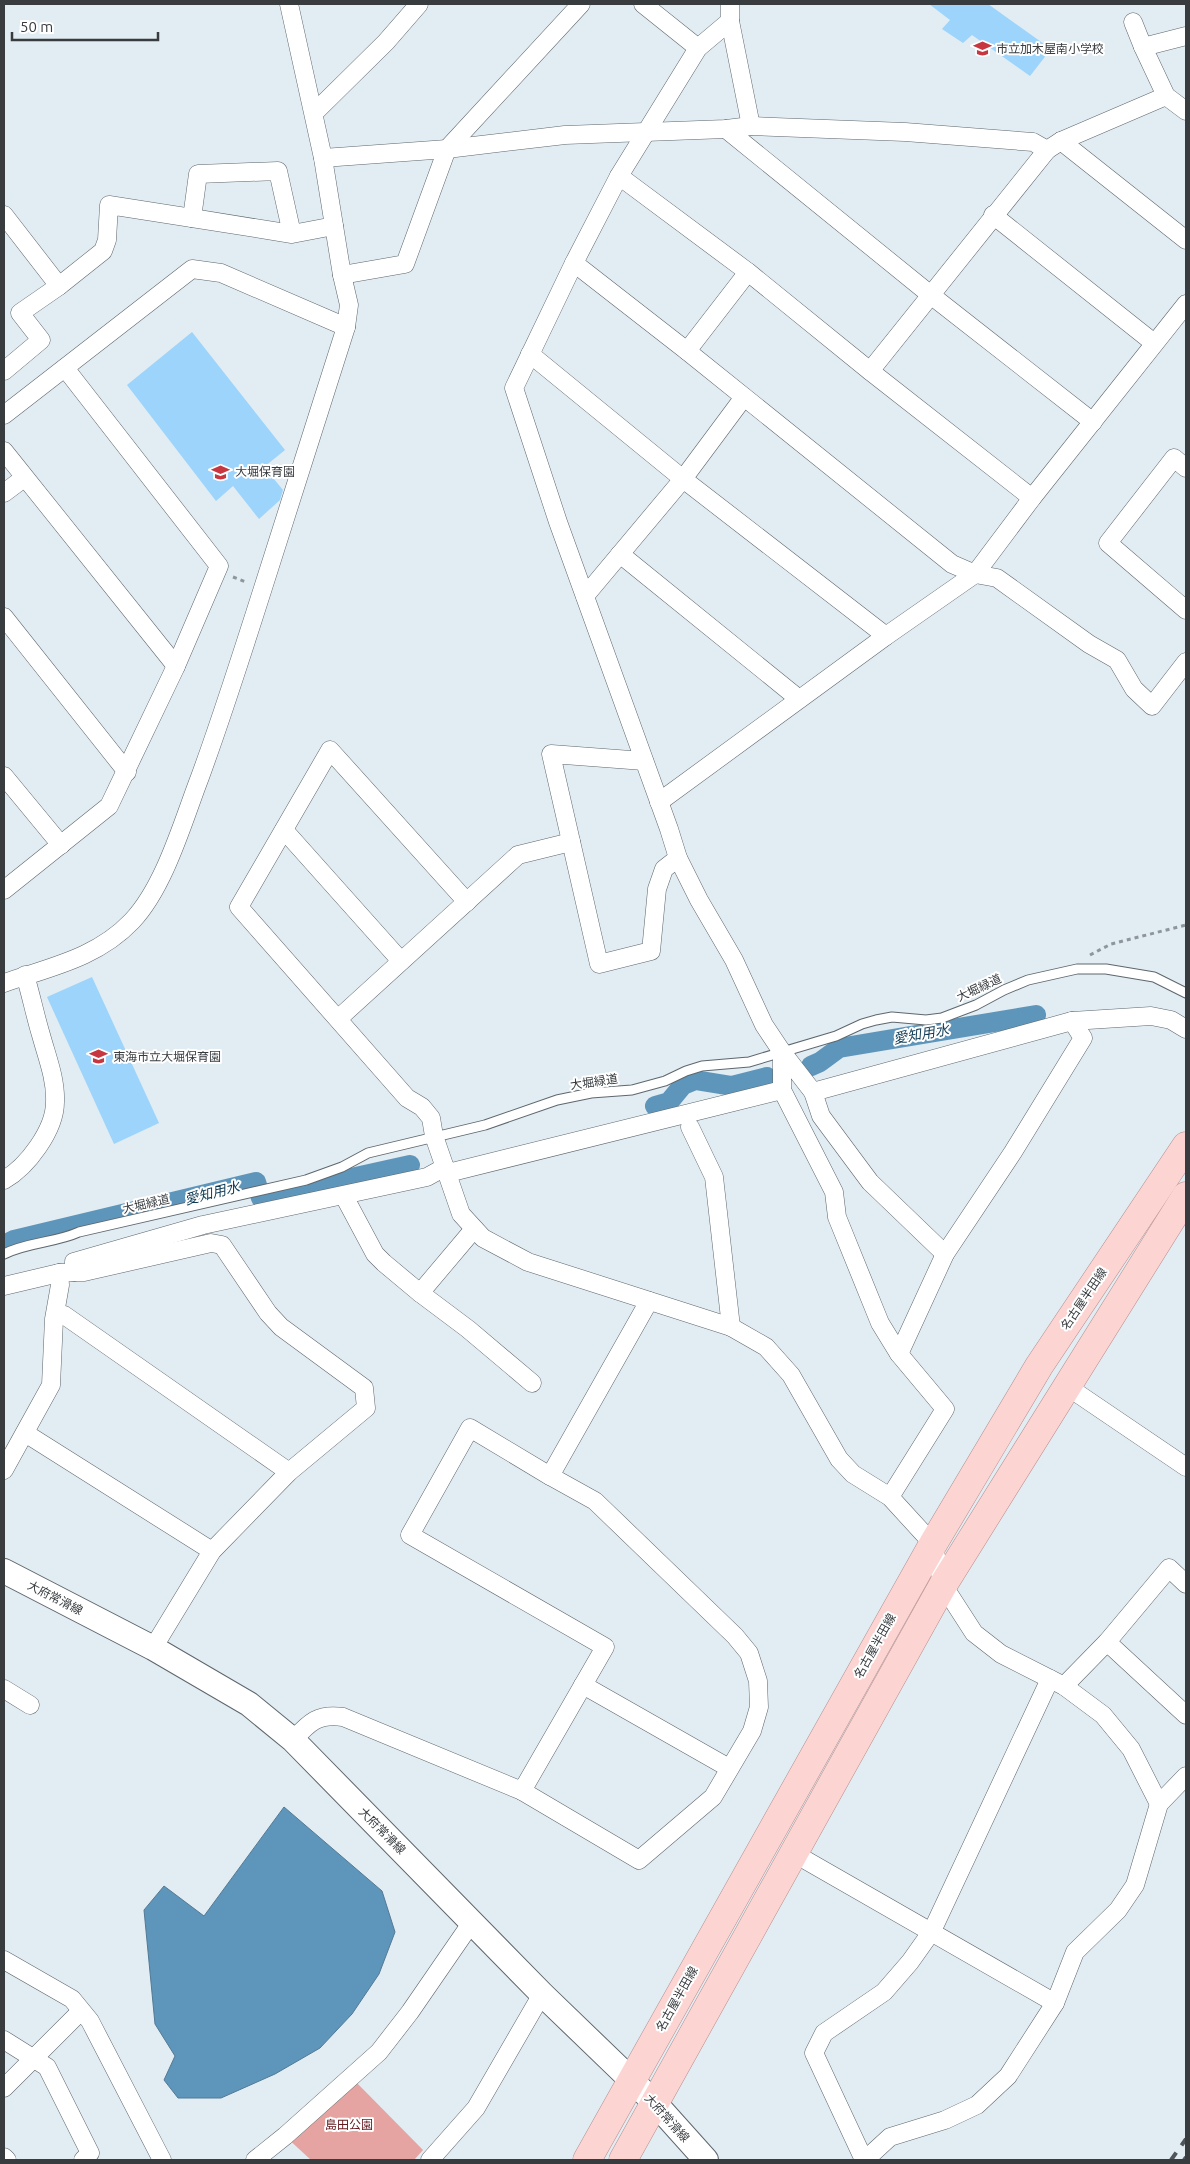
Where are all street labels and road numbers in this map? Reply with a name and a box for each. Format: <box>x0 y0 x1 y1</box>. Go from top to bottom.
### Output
street label: 大堀緑道 <box>954 972 1003 1004</box>
street label: 大堀緑道 <box>569 1072 619 1091</box>
street label: 大堀緑道 <box>121 1192 171 1215</box>
street label: 名古屋半田線 <box>1058 1265 1109 1332</box>
street label: 大府常滑線 <box>26 1578 85 1617</box>
street label: 名古屋半田線 <box>851 1611 898 1680</box>
street label: 大府常滑線 <box>357 1805 408 1856</box>
street label: 名古屋半田線 <box>653 1964 700 2033</box>
street label: 大府常滑線 <box>642 2091 692 2144</box>

